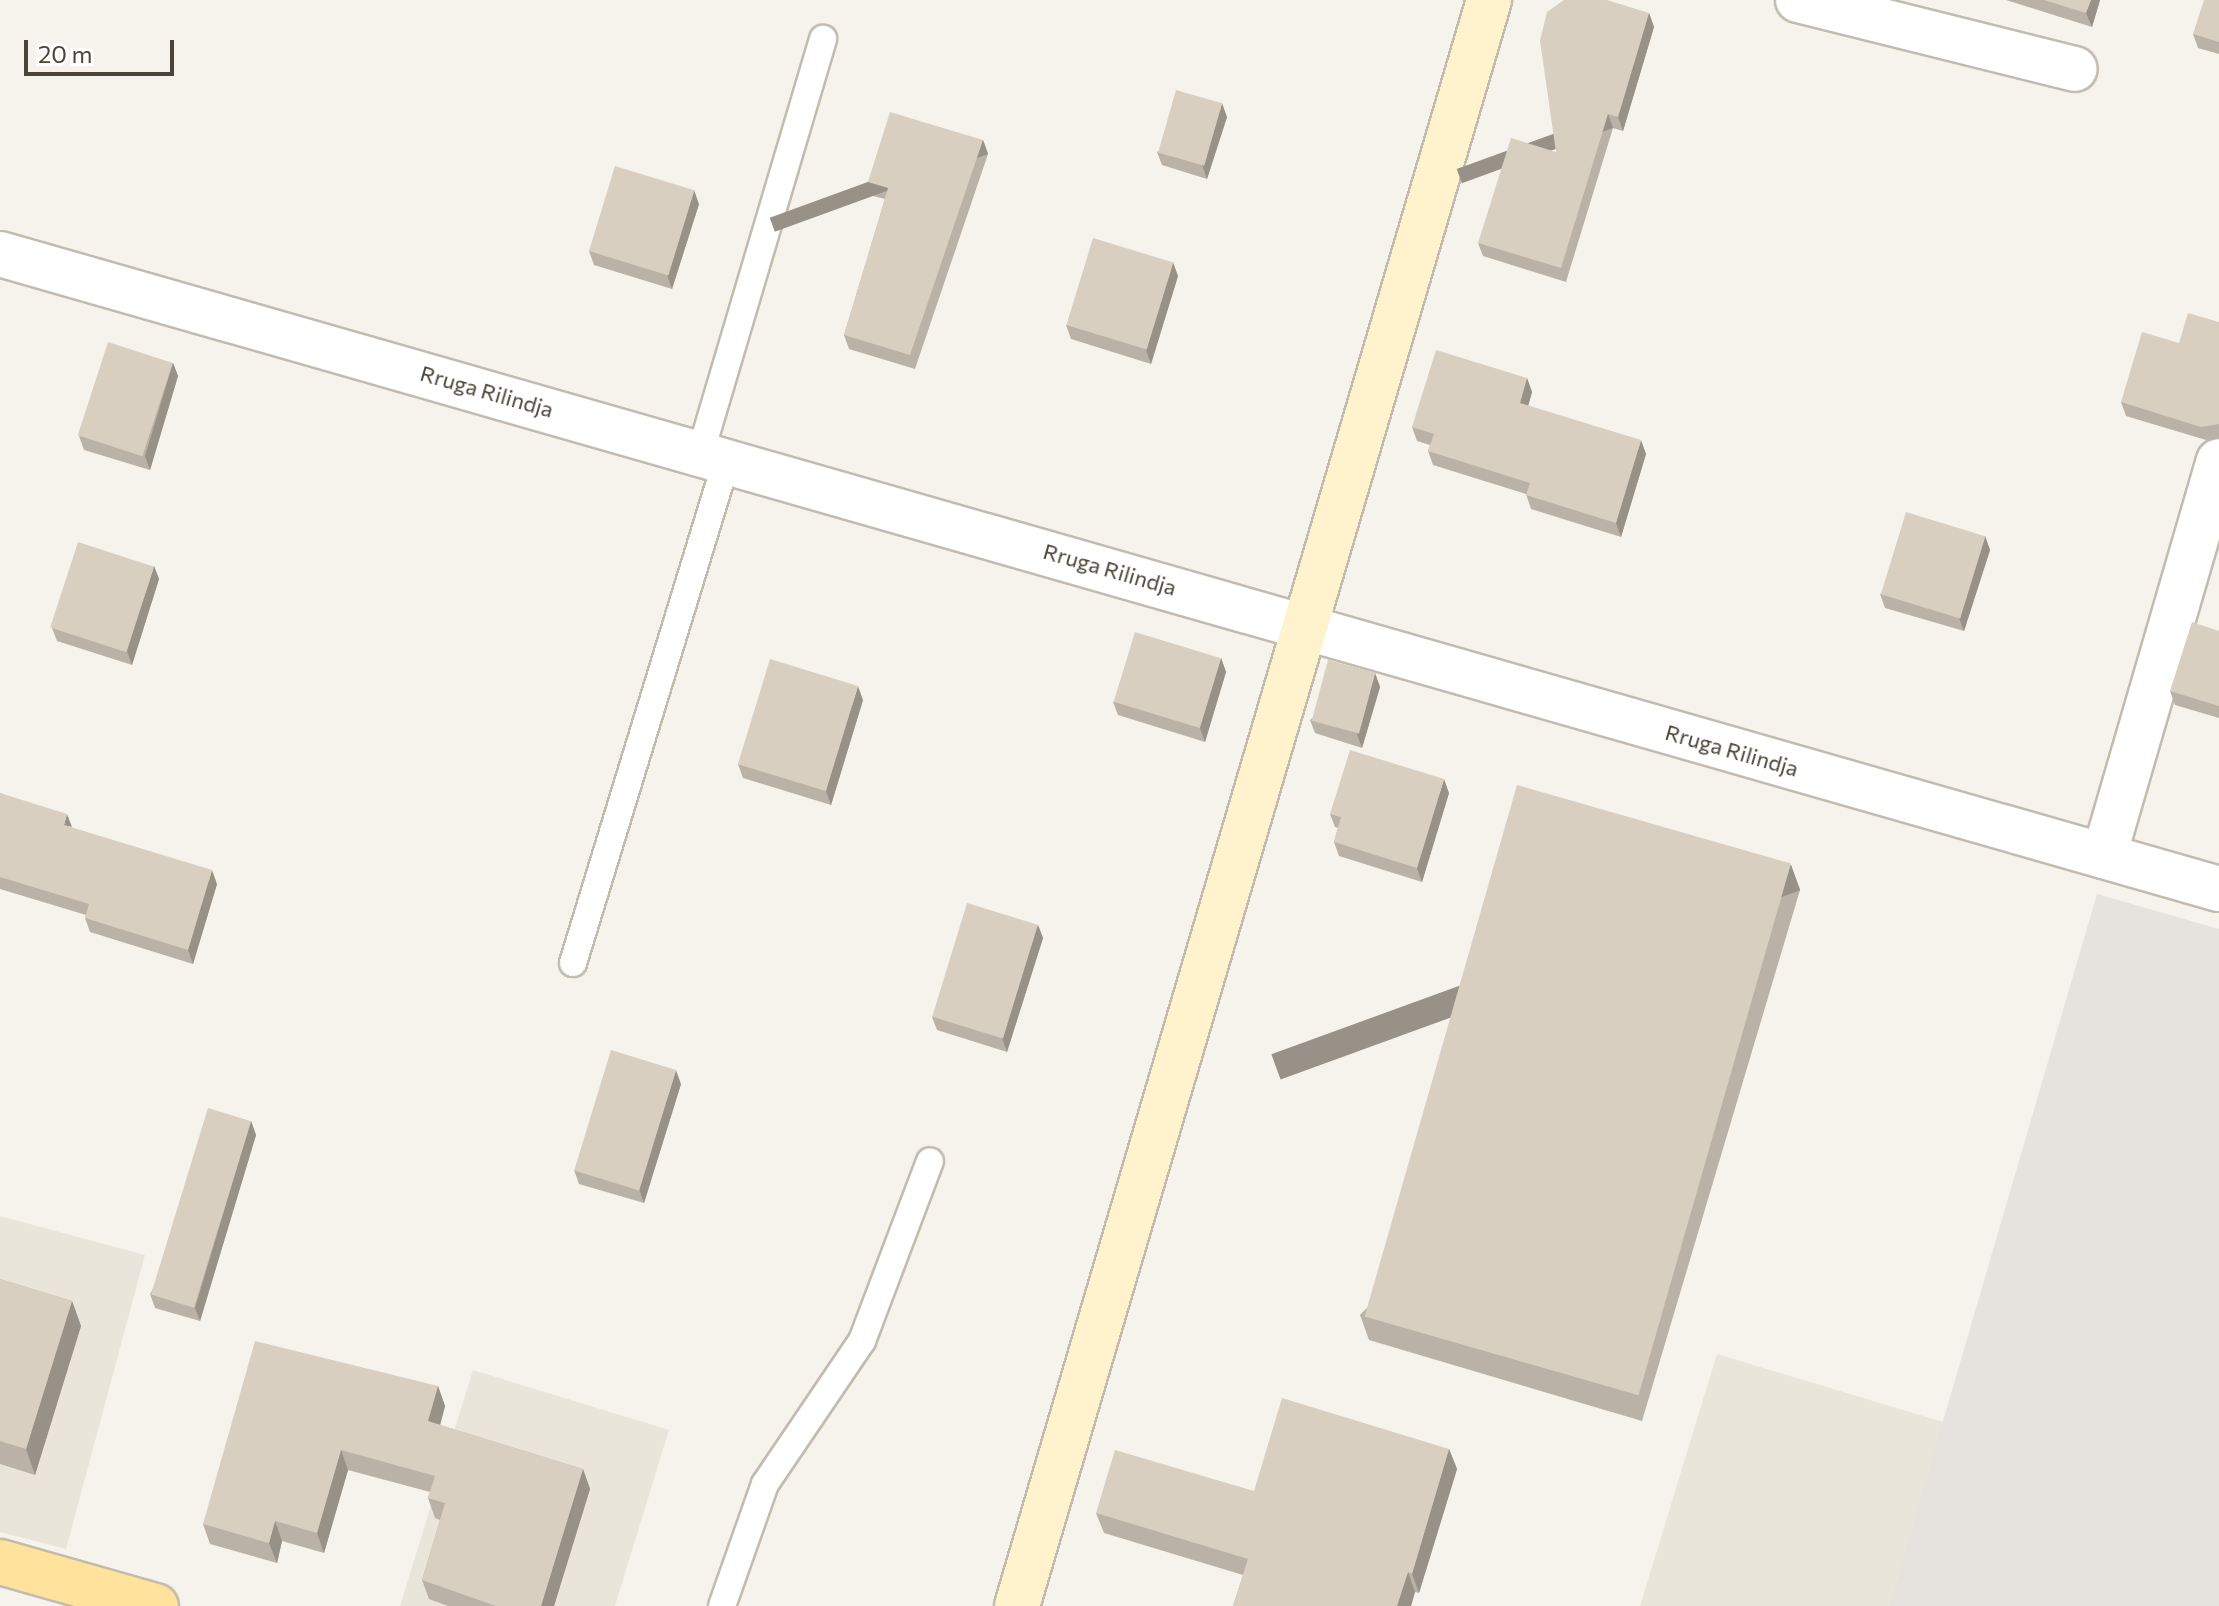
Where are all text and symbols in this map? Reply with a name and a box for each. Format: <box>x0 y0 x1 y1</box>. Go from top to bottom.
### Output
scale bar <box>28 24 178 74</box>
text: 20 m <box>38 39 92 68</box>
street label: Rruga Rilindja <box>417 359 557 423</box>
street label: Rruga Rilindja <box>1040 537 1180 601</box>
street label: Rruga Rilindja <box>1662 718 1802 782</box>

